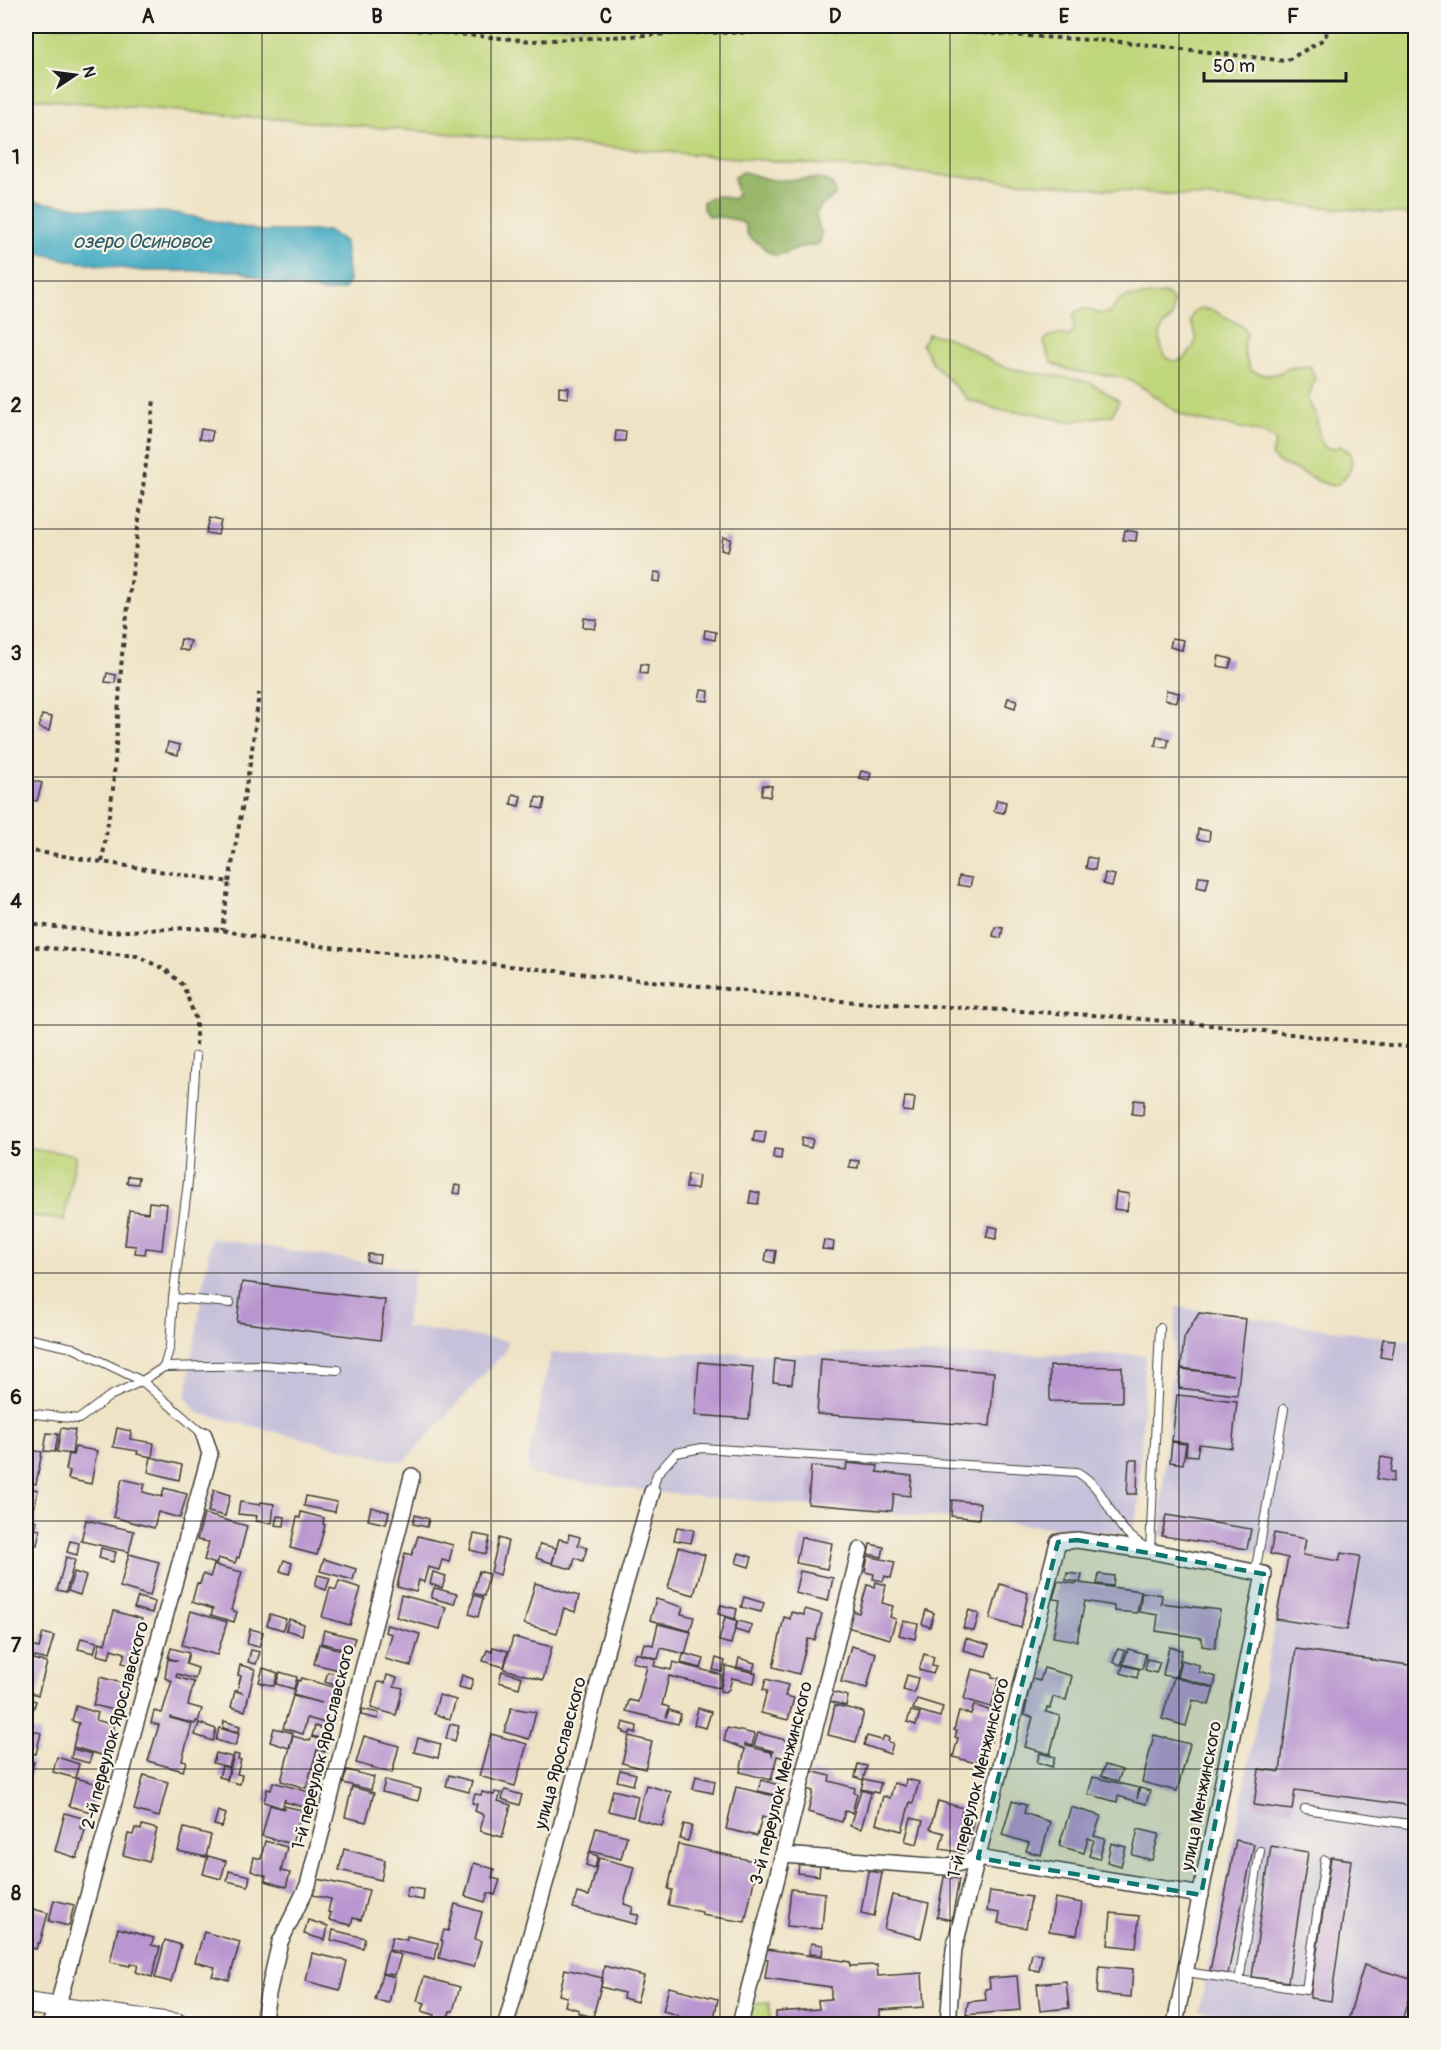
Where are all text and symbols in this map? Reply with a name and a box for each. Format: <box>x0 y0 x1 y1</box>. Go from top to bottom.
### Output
text: A <box>142 4 155 29</box>
text: B <box>371 4 383 29</box>
text: C <box>600 4 612 29</box>
text: D <box>829 4 842 29</box>
text: E <box>1059 4 1070 29</box>
text: F <box>1287 4 1299 29</box>
north arrow <box>45 45 105 105</box>
scale bar <box>1204 45 1346 83</box>
text: 50 m <box>1213 55 1255 78</box>
text: N <box>78 64 100 80</box>
text: 1 <box>12 145 20 170</box>
water label: озеро Осиновое <box>73 229 213 254</box>
text: 2 <box>10 393 22 418</box>
text: 3 <box>10 641 22 666</box>
text: 4 <box>10 889 22 914</box>
text: 5 <box>11 1137 22 1162</box>
text: 6 <box>10 1385 22 1410</box>
street label: 2-й переулок Ярославского <box>77 1618 154 1831</box>
text: 7 <box>11 1633 22 1658</box>
street label: 1-й переулок Ярославского <box>287 1642 360 1852</box>
street label: улица Ярославского <box>529 1674 592 1833</box>
street label: 1-й переулок Менжинского <box>942 1675 1015 1881</box>
street label: 3-й переулок Менжинского <box>745 1679 818 1887</box>
street label: улица Менжинского <box>1176 1719 1227 1874</box>
text: 8 <box>11 1881 21 1906</box>

